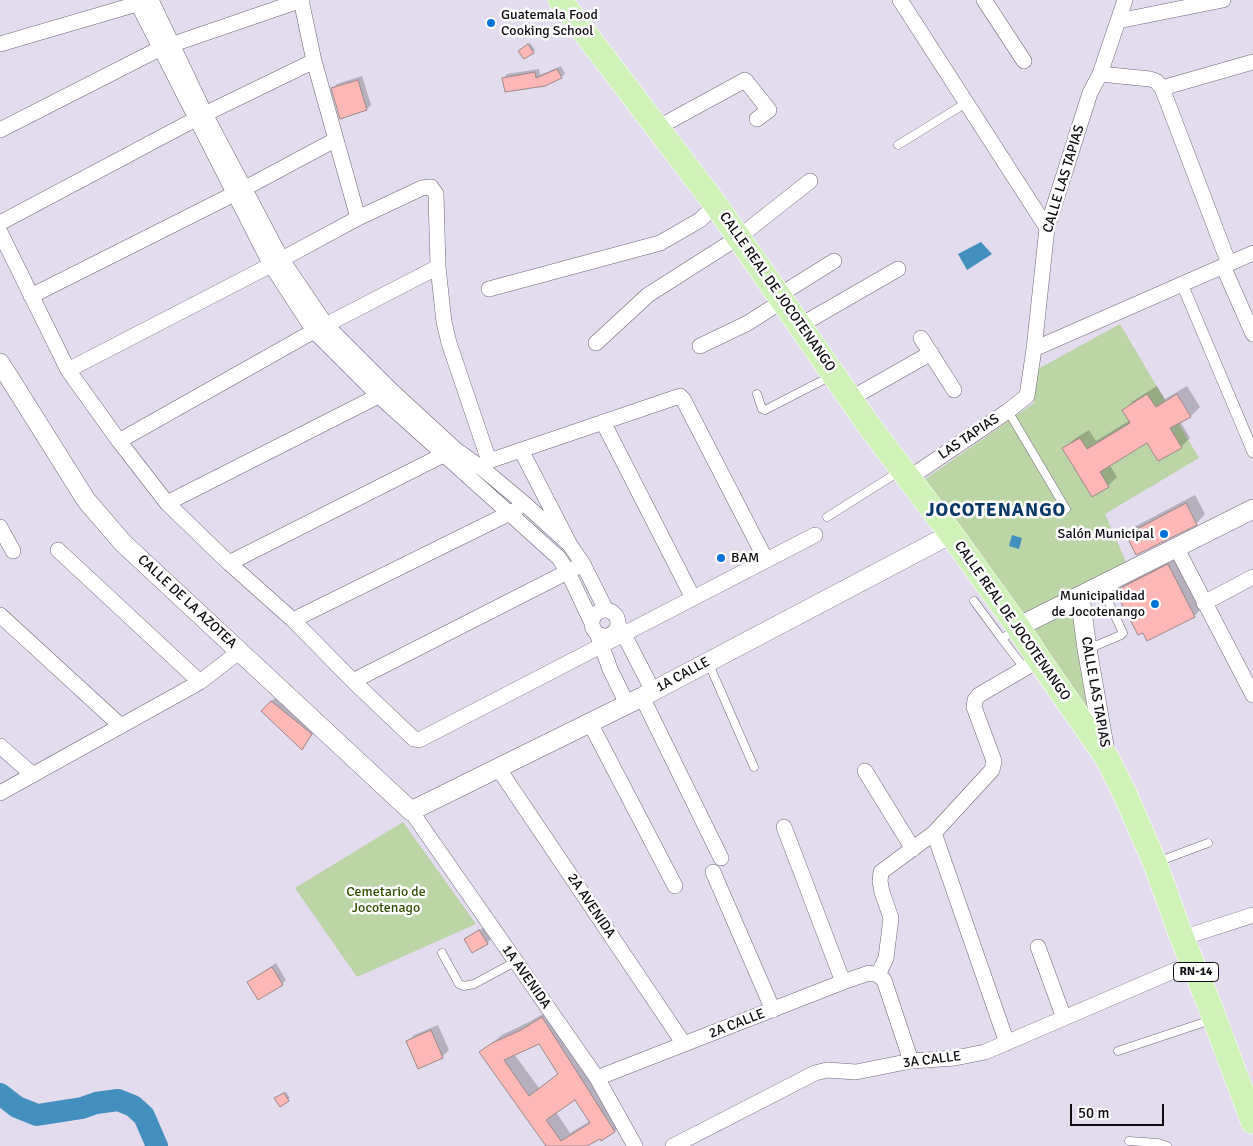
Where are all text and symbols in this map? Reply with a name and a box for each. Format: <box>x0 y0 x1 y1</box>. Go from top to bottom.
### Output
place label: Guatemala Food Cooking School <box>501 7 598 40</box>
marker: Guatemala Food Cooking School <box>485 17 497 29</box>
street label: CALLE LAS TAPIAS <box>1040 123 1088 235</box>
street label: CALLE REAL DE JOCOTENANGO <box>715 209 839 375</box>
street label: LAS TAPIAS <box>935 411 1003 463</box>
district label: JOCOTENANGO <box>924 500 1068 522</box>
place label: Salón Municipal <box>1058 526 1154 542</box>
marker: Salón Municipal <box>1158 528 1170 540</box>
street label: CALLE REAL DE JOCOTENANGO <box>950 538 1074 704</box>
place label: BAM <box>731 550 759 566</box>
street label: CALLE DE LA AZOTEA <box>134 552 240 652</box>
marker: BAM <box>715 552 727 564</box>
place label: Municipalidad de Jocotenango <box>1051 588 1145 620</box>
marker: Municipalidad de Jocotenango <box>1149 598 1161 610</box>
street label: CALLE LAS TAPIAS <box>1077 635 1113 749</box>
street label: 1A CALLE <box>653 654 713 696</box>
street label: 2A AVENIDA <box>563 871 619 941</box>
park label: Cemetario de Jocotenago <box>346 884 426 916</box>
street label: 1A AVENIDA <box>498 942 554 1012</box>
road number: RN-14 <box>1174 962 1218 982</box>
street label: 2A CALLE <box>707 1006 767 1042</box>
street label: 3A CALLE <box>902 1048 962 1072</box>
scale bar <box>1073 1094 1167 1126</box>
text: 50 m <box>1078 1104 1109 1122</box>

